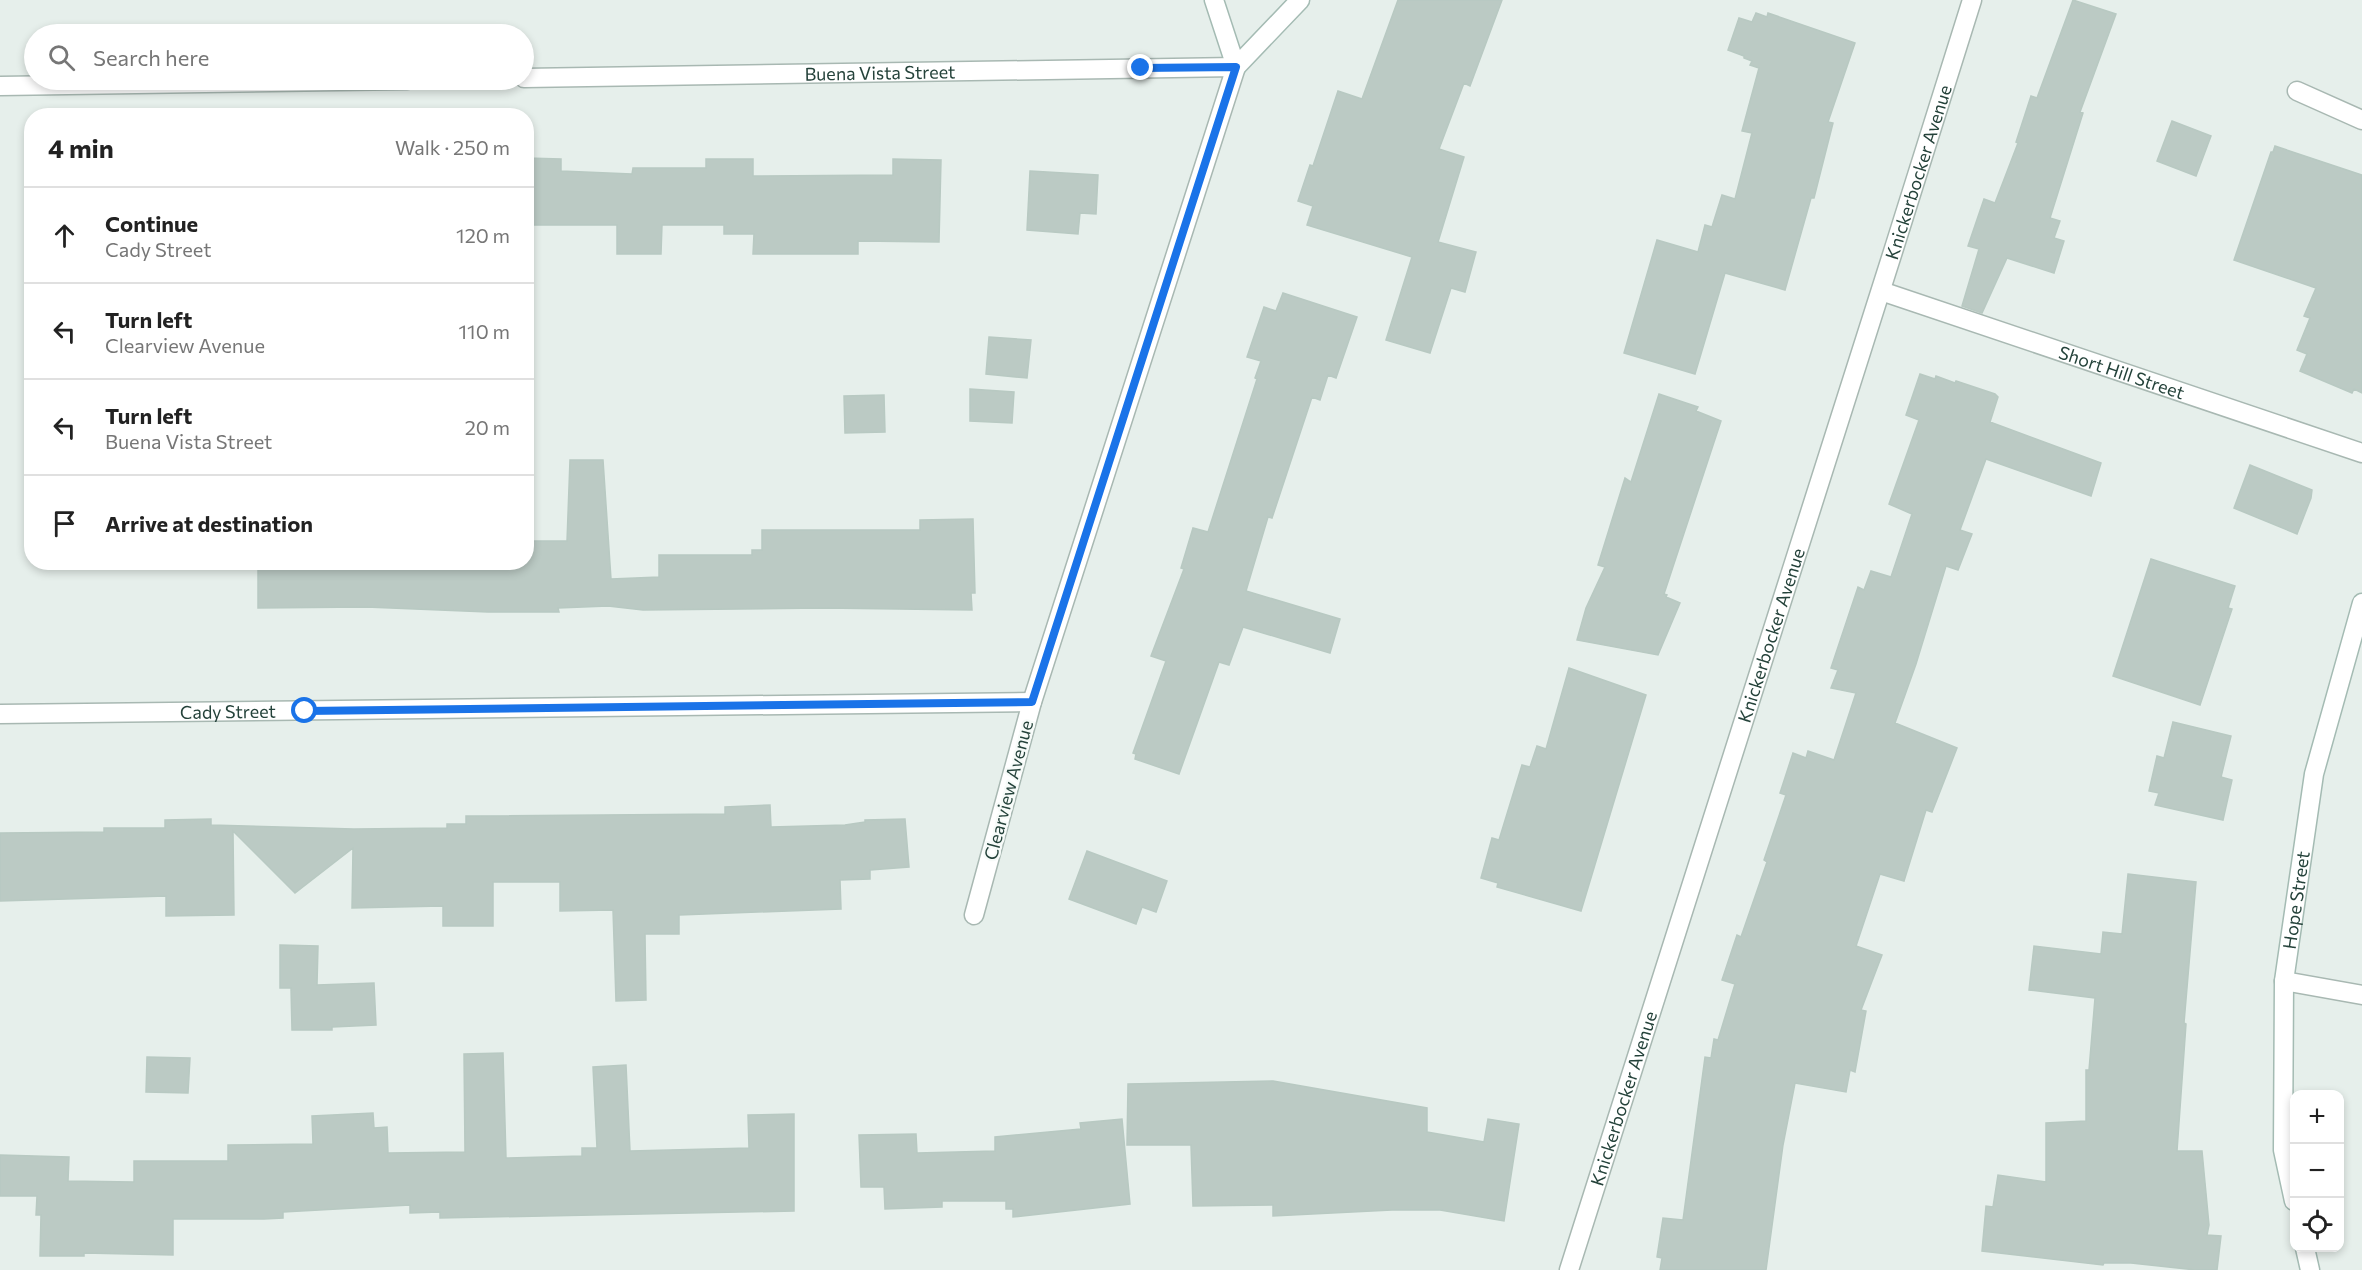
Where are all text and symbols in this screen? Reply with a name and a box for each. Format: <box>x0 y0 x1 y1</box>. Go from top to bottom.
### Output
search box <box>24 24 534 90</box>
icon: search <box>45 41 78 74</box>
text: Search here <box>93 44 209 71</box>
route end <box>1127 54 1153 80</box>
street label: Buena Vista Street <box>804 60 955 85</box>
street label: Knickerbocker Avenue <box>1880 82 1956 262</box>
text: 4 min <box>48 132 114 163</box>
text: Walk · 250 m <box>395 135 510 159</box>
text: Continue <box>105 210 198 237</box>
icon: ahead <box>48 219 81 252</box>
text: 120 m <box>456 223 510 247</box>
text: Cady Street <box>105 237 211 261</box>
text: Turn left <box>105 306 192 333</box>
icon: left <box>48 315 81 348</box>
text: 110 m <box>459 319 510 343</box>
text: Clearview Avenue <box>105 333 265 357</box>
street label: Short Hill Street <box>2056 341 2187 403</box>
text: Turn left <box>105 402 192 429</box>
icon: left <box>48 411 81 444</box>
text: 20 m <box>465 415 510 439</box>
text: Buena Vista Street <box>105 429 272 453</box>
icon: arrive <box>48 507 81 540</box>
text: Arrive at destination <box>105 510 313 537</box>
street label: Knickerbocker Avenue <box>1733 545 1809 725</box>
route start <box>291 697 317 723</box>
street label: Cady Street <box>180 700 276 723</box>
street label: Clearview Avenue <box>979 718 1037 862</box>
street label: Hope Street <box>2278 850 2314 950</box>
street label: Knickerbocker Avenue <box>1585 1008 1661 1188</box>
map controls <box>2290 1090 2344 1252</box>
button: + <box>2290 1090 2344 1144</box>
button: − <box>2290 1144 2344 1198</box>
button: locate <box>2290 1198 2344 1252</box>

